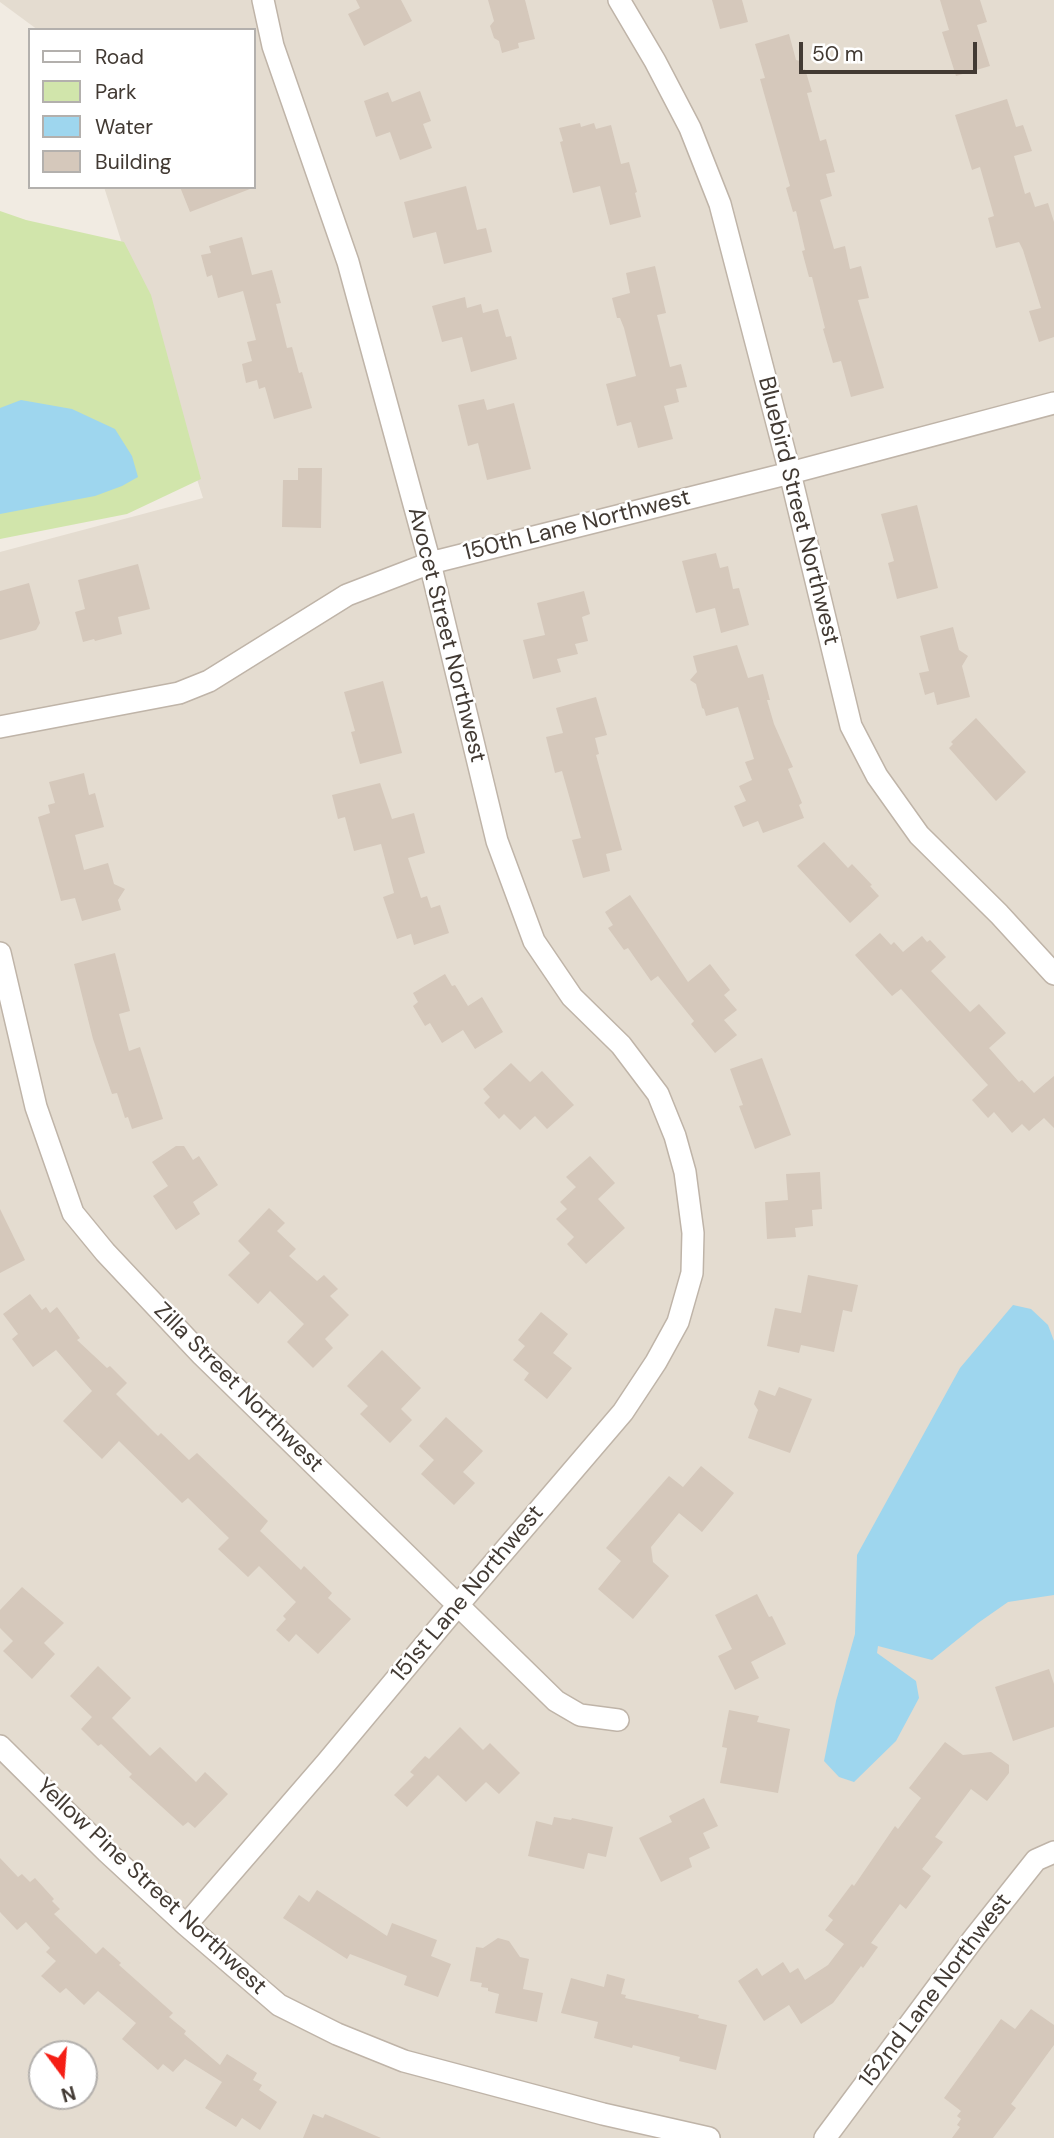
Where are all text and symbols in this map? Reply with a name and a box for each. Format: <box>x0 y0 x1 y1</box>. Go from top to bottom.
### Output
legend <box>28 28 256 189</box>
scale bar <box>802 28 981 72</box>
text: 50 m <box>812 40 863 68</box>
text: Road <box>95 43 144 71</box>
text: Park <box>95 78 136 106</box>
text: Water <box>95 113 153 141</box>
text: Building <box>95 148 171 176</box>
street label: Bluebird Street Northwest <box>751 374 845 648</box>
street label: 150th Lane Northwest <box>461 484 693 568</box>
street label: Avocet Street Northwest <box>401 505 491 765</box>
street label: Zilla Street Northwest <box>147 1297 329 1479</box>
street label: 151st Lane Northwest <box>386 1500 550 1688</box>
street label: Yellow Pine Street Northwest <box>30 1773 272 2001</box>
street label: 152nd Lane Northwest <box>854 1889 1018 2093</box>
north arrow <box>28 2040 98 2110</box>
text: N <box>58 2080 78 2108</box>

